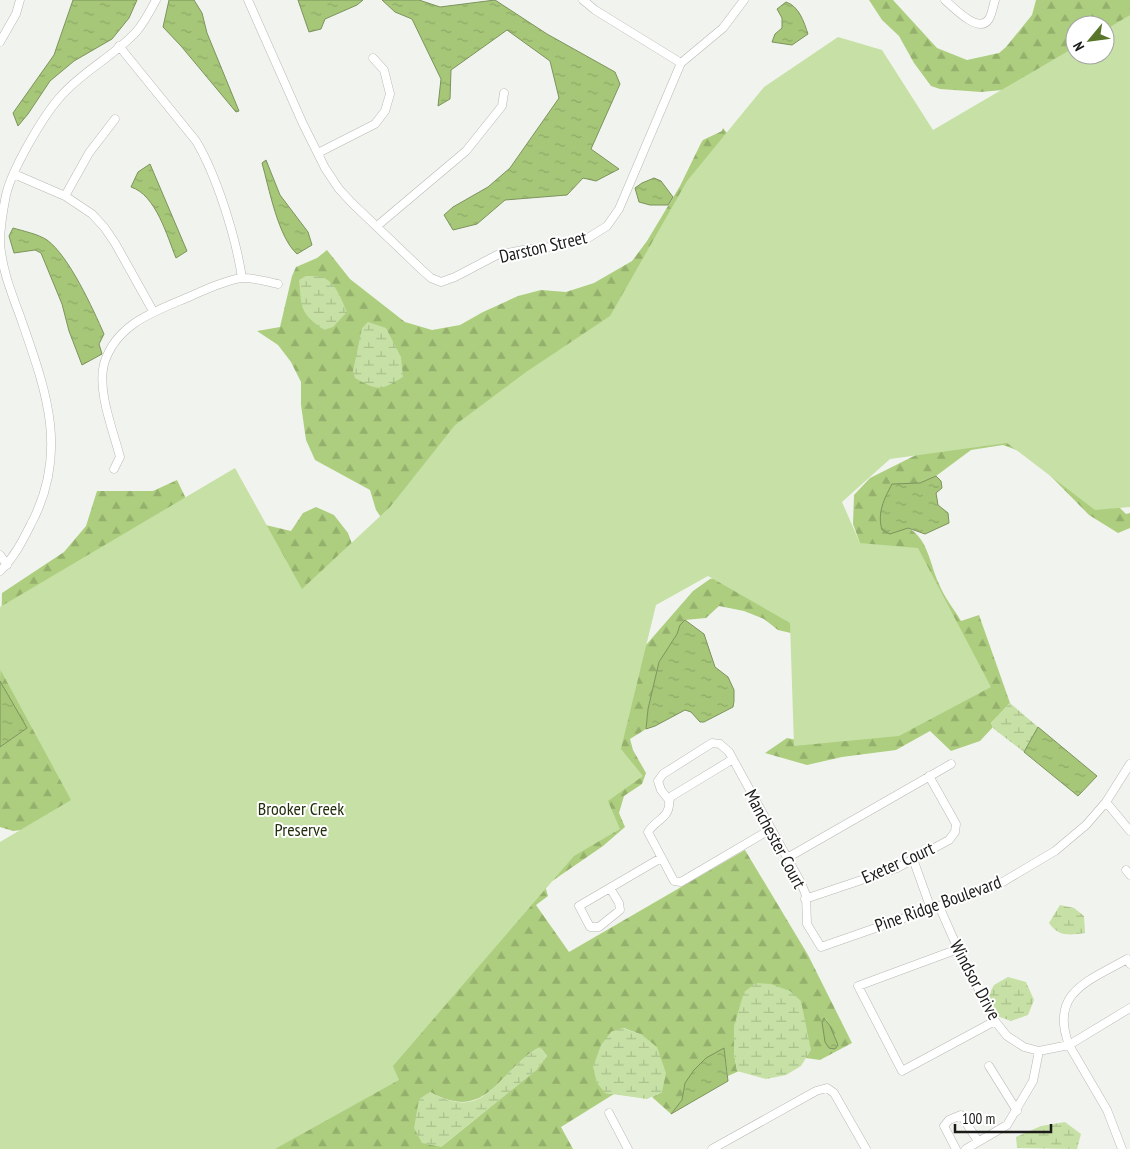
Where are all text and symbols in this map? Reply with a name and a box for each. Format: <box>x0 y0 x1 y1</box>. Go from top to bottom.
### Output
north arrow <box>1065 15 1115 65</box>
text: N <box>1069 39 1088 54</box>
street label: Darston Street <box>497 225 589 268</box>
street label: Manchester Court <box>740 785 811 892</box>
park label: Brooker Creek Preserve <box>258 797 344 841</box>
street label: Exeter Court <box>858 836 938 889</box>
street label: Pine Ridge Boulevard <box>871 870 1004 937</box>
street label: Windsor Drive <box>945 936 1006 1024</box>
scale bar <box>955 1102 1051 1134</box>
text: 100 m <box>962 1109 995 1128</box>

